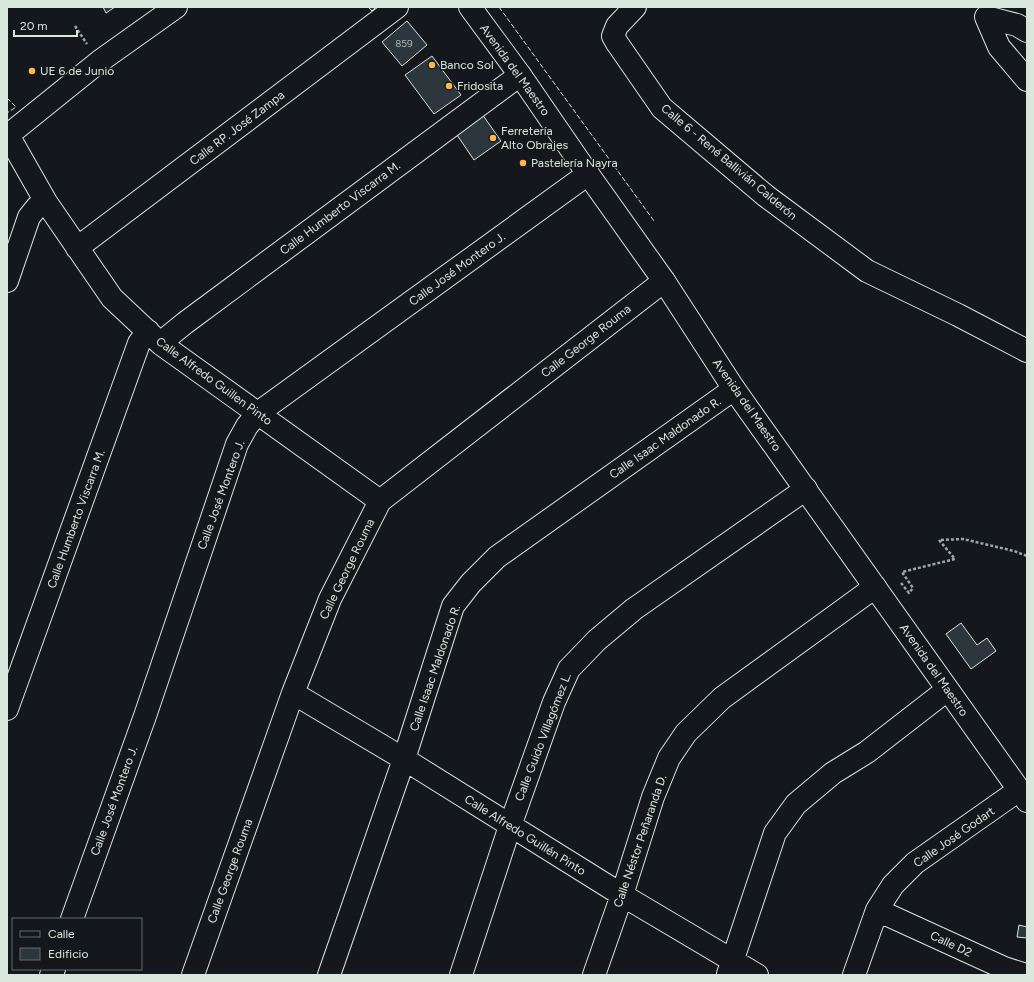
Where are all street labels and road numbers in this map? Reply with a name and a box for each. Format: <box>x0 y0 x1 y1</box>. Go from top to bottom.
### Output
street label: Avenida del Maestro <box>477 22 553 118</box>
street label: Calle RP. José Zampa <box>187 88 287 168</box>
street label: Calle 6 - René Ballivián Calderón <box>658 101 800 223</box>
street label: Calle Humberto Viscarra M. <box>277 158 403 258</box>
street label: Calle José Montero J. <box>406 229 508 309</box>
street label: Calle George Rouma <box>538 302 634 380</box>
street label: Calle Alfredo Guillen Pinto <box>153 334 275 428</box>
street label: Avenida del Maestro <box>710 356 784 454</box>
street label: Calle Isaac Maldonado R. <box>607 394 723 482</box>
street label: Calle José Montero J. <box>195 438 247 552</box>
street label: Calle Humberto Viscarra M. <box>44 448 108 590</box>
street label: Calle George Rouma <box>317 516 377 622</box>
street label: Calle Isaac Maldonado R. <box>407 603 463 733</box>
street label: Avenida del Maestro <box>897 621 971 719</box>
street label: Calle Guido Villagómez L. <box>512 671 574 803</box>
street label: Calle José Montero J. <box>88 744 140 858</box>
street label: Calle Néstor Peñaranda D. <box>611 773 669 909</box>
street label: Calle Alfredo Guillén Pinto <box>462 792 588 878</box>
street label: Calle José Godart <box>911 804 998 870</box>
street label: Calle George Rouma <box>205 817 255 925</box>
street label: Calle D2 <box>928 928 974 960</box>

